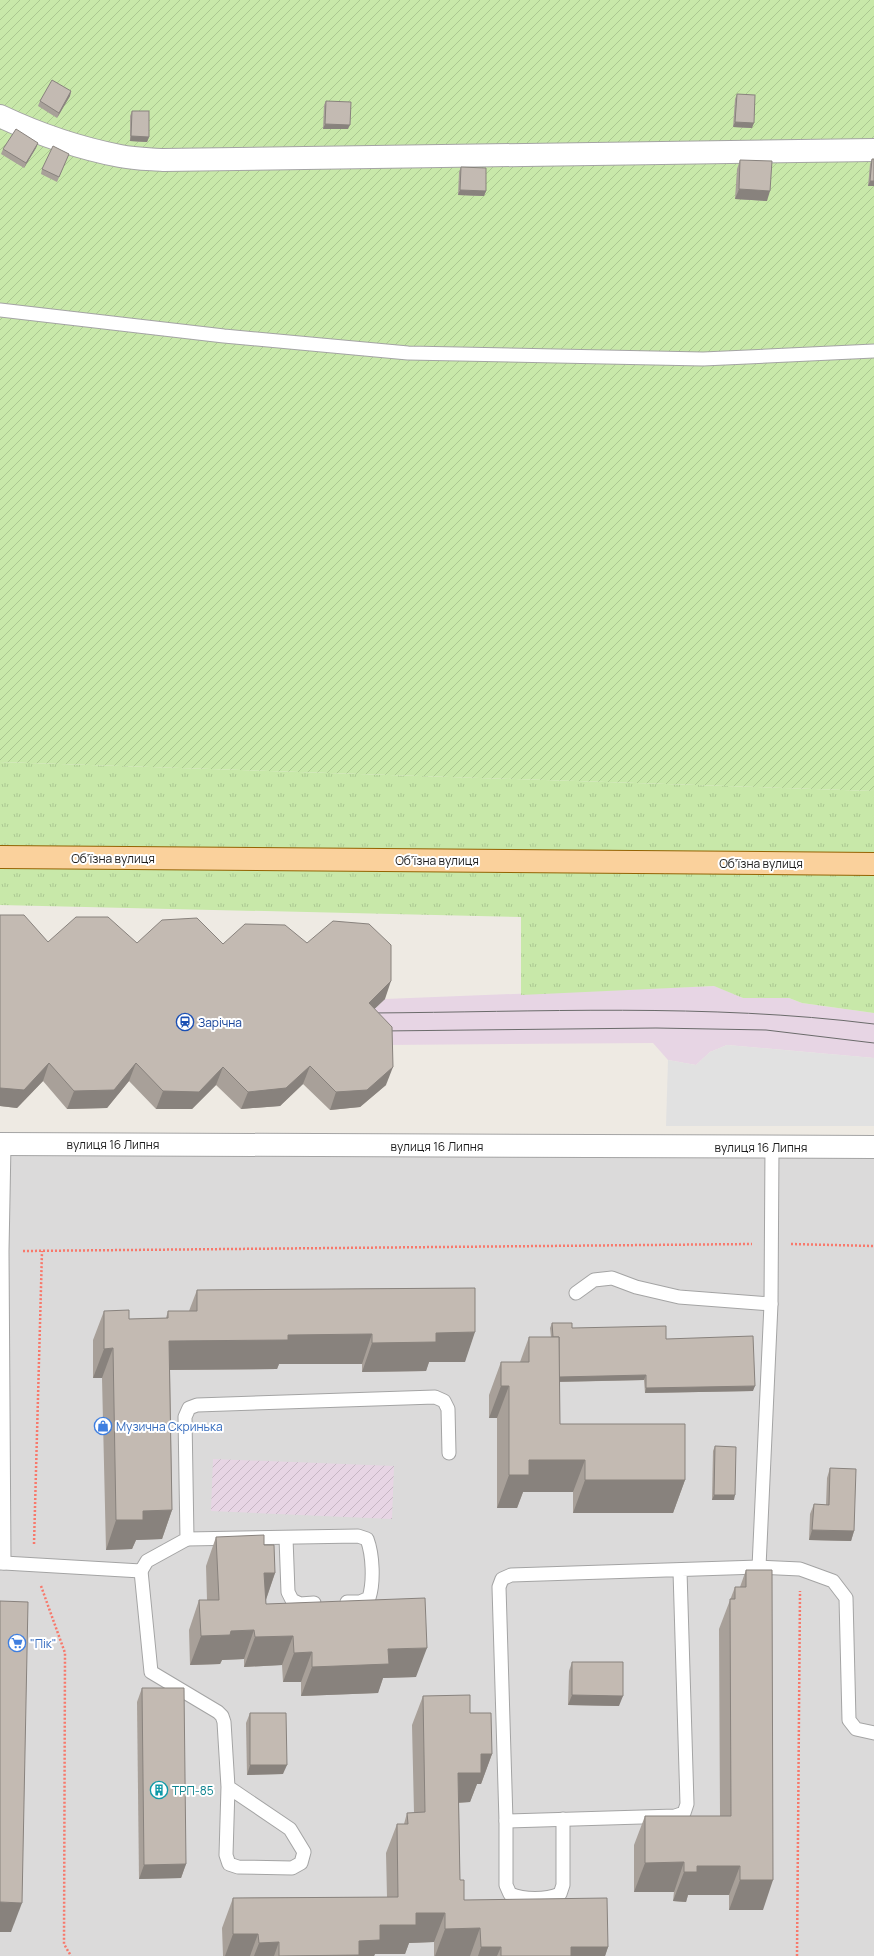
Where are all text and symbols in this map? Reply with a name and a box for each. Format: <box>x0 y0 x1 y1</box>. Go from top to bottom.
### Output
street label: Обʼїзна вулиця <box>71 850 155 867</box>
street label: Обʼїзна вулиця <box>395 852 479 869</box>
street label: Обʼїзна вулиця <box>719 855 803 872</box>
station icon: Зарічна <box>175 1012 195 1032</box>
place label: Зарічна <box>198 1014 242 1031</box>
street label: вулиця 16 Липня <box>67 1136 160 1153</box>
street label: вулиця 16 Липня <box>391 1138 484 1155</box>
street label: вулиця 16 Липня <box>715 1139 808 1156</box>
shop icon: Музична Скринька <box>93 1416 113 1436</box>
place label: Музична Скринька <box>116 1418 223 1435</box>
supermarket icon: "Пік" <box>7 1633 27 1653</box>
place label: "Пік" <box>30 1635 56 1652</box>
building icon: ТРП-85 <box>149 1780 169 1800</box>
place label: ТРП-85 <box>172 1782 214 1799</box>

